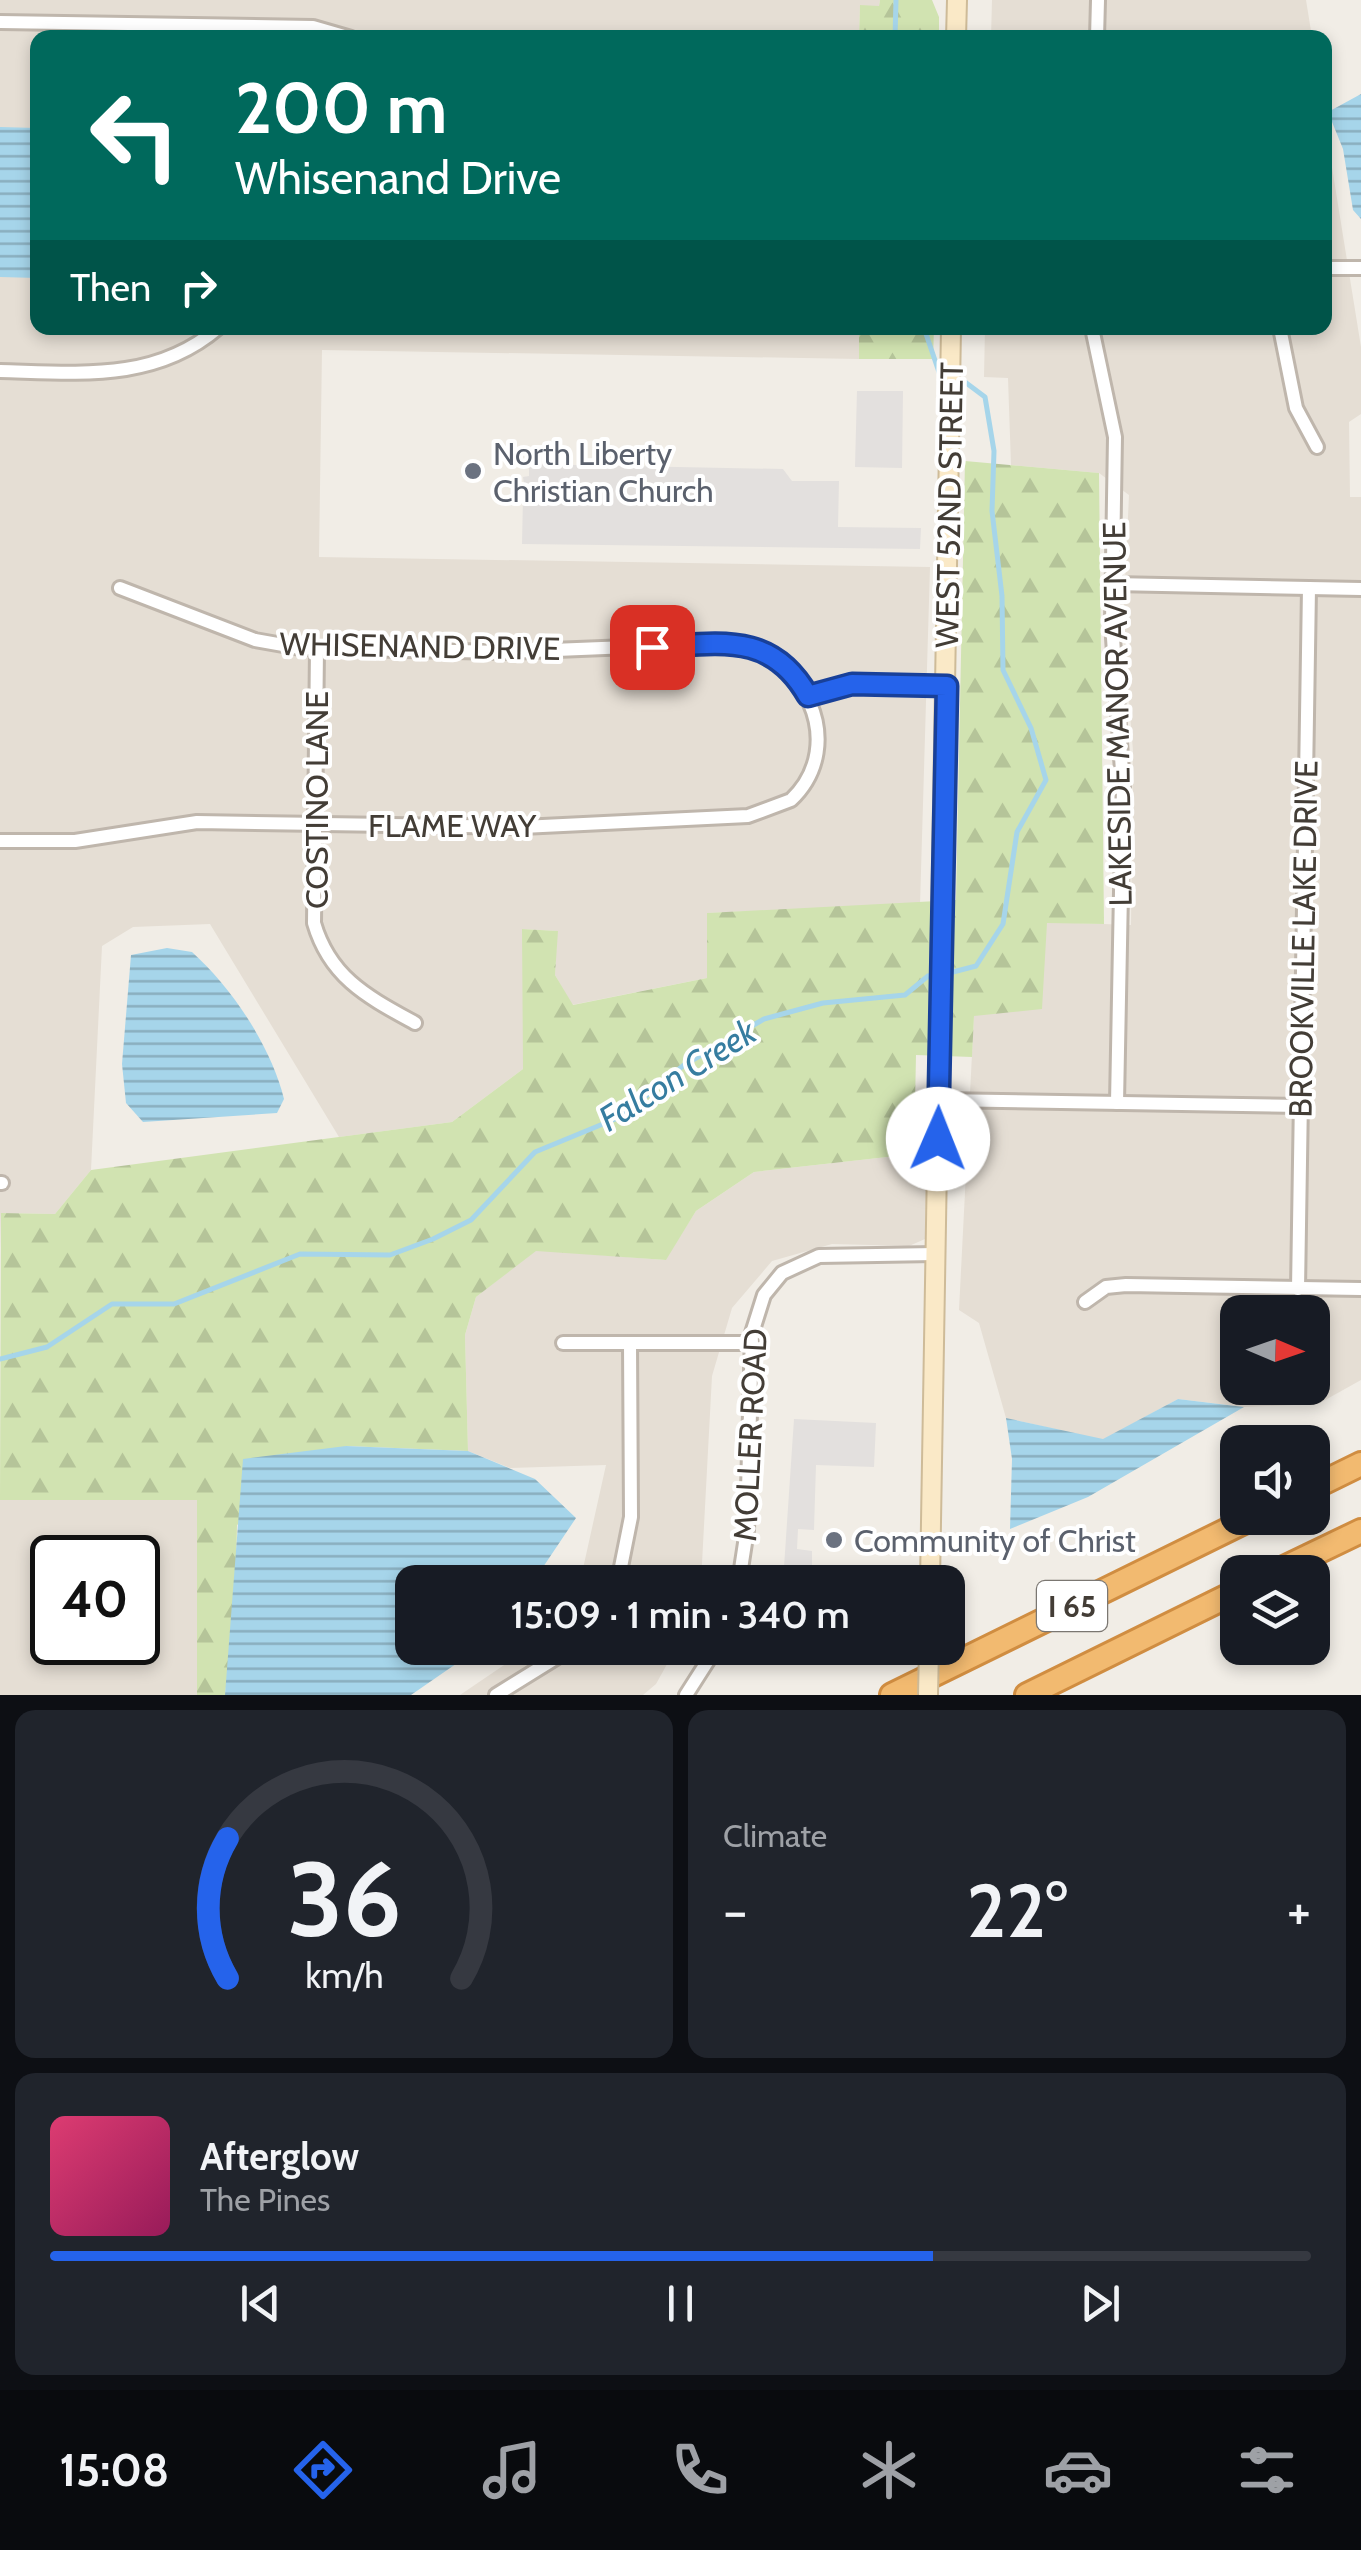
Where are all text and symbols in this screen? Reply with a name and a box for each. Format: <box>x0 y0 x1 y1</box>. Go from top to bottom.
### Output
text: 200 m <box>235 65 447 151</box>
icon: left <box>70 70 200 200</box>
text: Whisenand Drive <box>235 151 561 205</box>
icon: right <box>171 260 226 315</box>
text: Then <box>70 264 151 311</box>
street label: WEST 52ND STREET <box>927 362 971 648</box>
place label: North Liberty Christian Church <box>493 434 714 510</box>
marker: North Liberty Christian Church <box>462 460 484 482</box>
street label: LAKESIDE MANOR AVENUE <box>1094 521 1140 907</box>
pin <box>610 605 695 690</box>
icon: arrive <box>625 620 680 675</box>
street label: WHISENAND DRIVE <box>279 624 561 668</box>
street label: COSTINO LANE <box>297 691 336 909</box>
street label: BROOKVILLE LAKE DRIVE <box>1280 760 1326 1118</box>
street label: FLAME WAY <box>368 806 537 845</box>
water label: Falcon Creek <box>590 1009 764 1140</box>
position arrow <box>886 1087 990 1191</box>
north arrow <box>1220 1295 1330 1405</box>
map controls <box>1220 1295 1330 1665</box>
street label: MOLLER ROAD <box>725 1327 775 1543</box>
button: sound <box>1220 1425 1330 1535</box>
place label: Community of Christ <box>854 1521 1136 1560</box>
marker: Community of Christ <box>823 1529 845 1551</box>
speed limit sign: 40 <box>30 1535 160 1665</box>
button: layers <box>1220 1555 1330 1665</box>
road number: I 65 <box>1037 1581 1107 1631</box>
text: 15:09 · 1 min · 340 m <box>510 1591 850 1638</box>
text: Climate <box>723 1816 827 1855</box>
text: 36 <box>287 1836 401 1962</box>
text: 22° <box>967 1865 1067 1956</box>
text: − <box>723 1877 747 1944</box>
text: + <box>1287 1877 1311 1944</box>
text: km/h <box>305 1954 383 1997</box>
text: Afterglow <box>200 2133 359 2180</box>
text: The Pines <box>200 2180 330 2219</box>
icon: previous <box>233 2276 288 2331</box>
icon: pause <box>653 2276 708 2331</box>
icon: next <box>1073 2276 1128 2331</box>
icon: directions <box>288 2435 358 2505</box>
icon: music <box>477 2435 547 2505</box>
icon: phone <box>665 2435 735 2505</box>
icon: climate <box>854 2435 924 2505</box>
icon: car <box>1043 2435 1113 2505</box>
icon: filters <box>1232 2435 1302 2505</box>
text: 15:08 <box>59 2443 169 2497</box>

